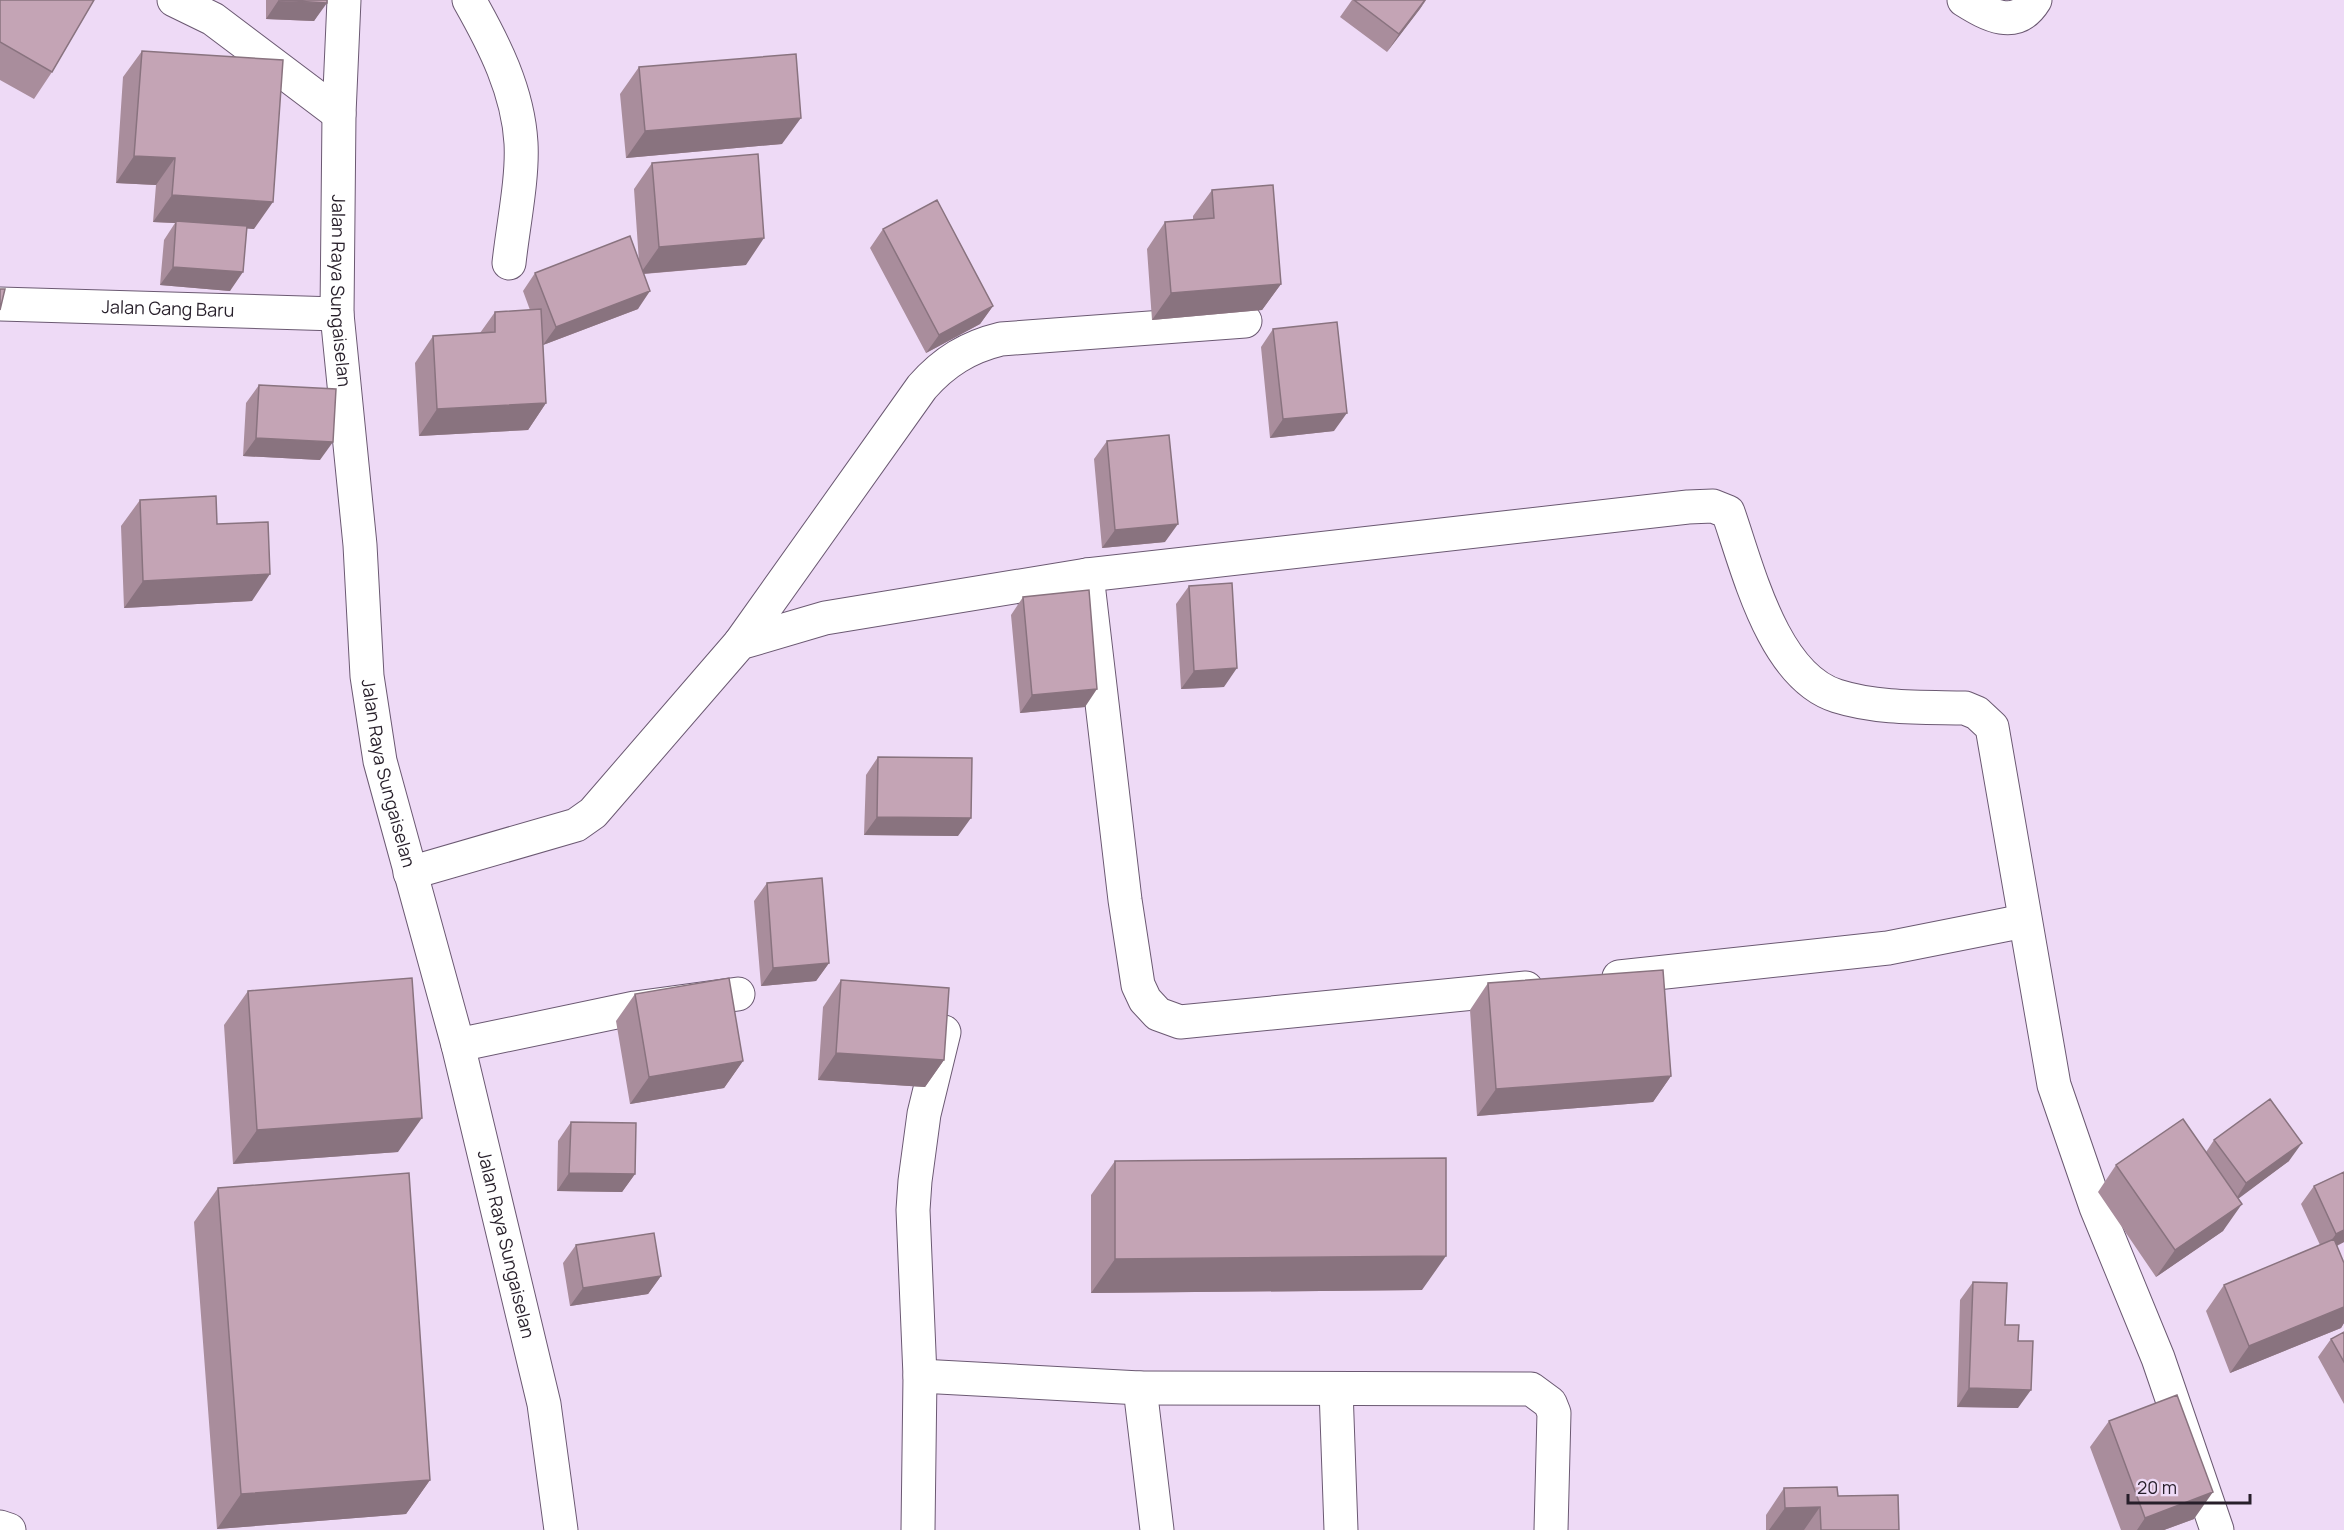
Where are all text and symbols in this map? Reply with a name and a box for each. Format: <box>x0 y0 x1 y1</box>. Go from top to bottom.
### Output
street label: Jalan Raya Sungaiselan <box>326 194 357 388</box>
street label: Jalan Gang Baru <box>101 294 235 322</box>
street label: Jalan Raya Sungaiselan <box>357 677 422 870</box>
street label: Jalan Raya Sungaiselan <box>473 1148 541 1341</box>
scale bar <box>2128 1467 2250 1505</box>
text: 20 m <box>2137 1475 2177 1499</box>

